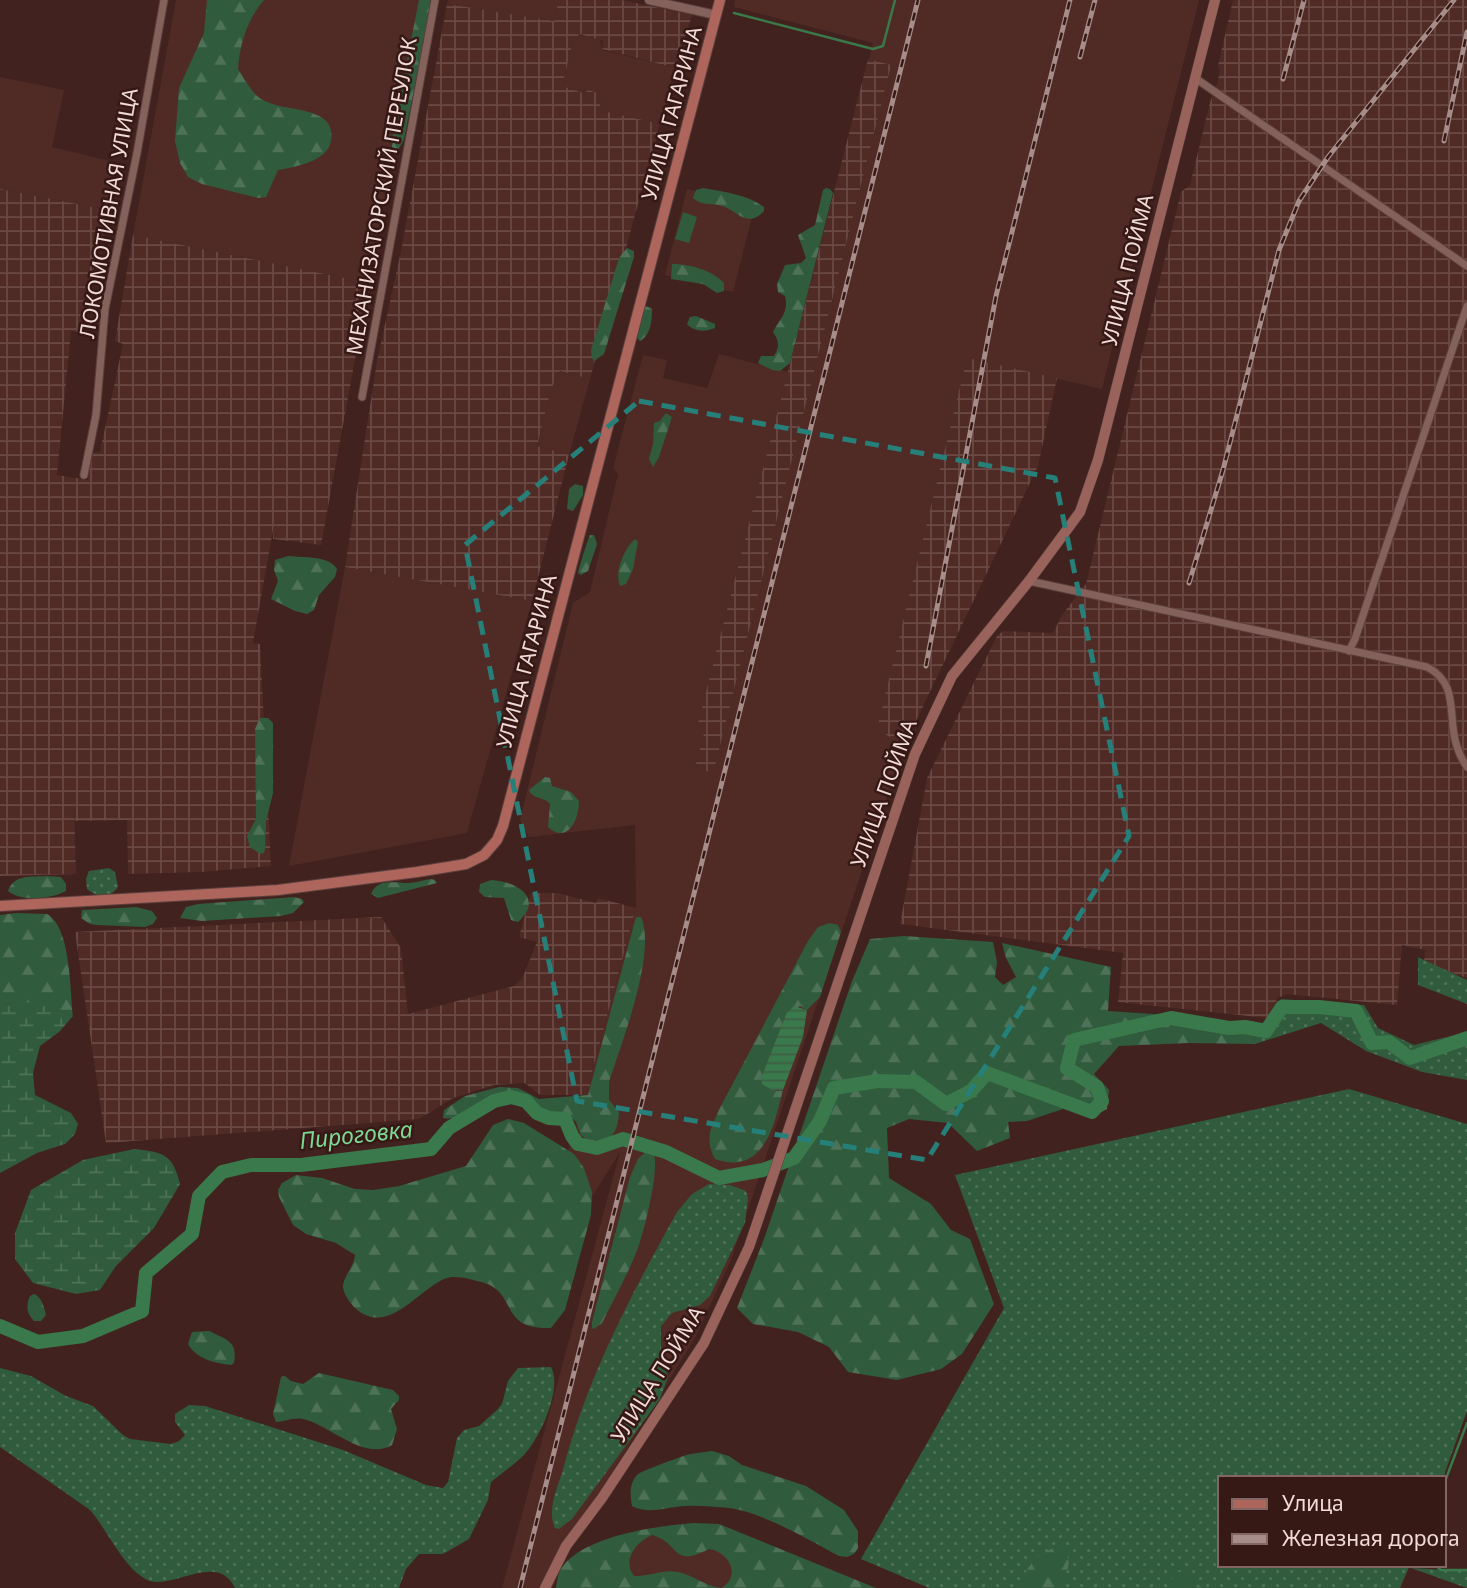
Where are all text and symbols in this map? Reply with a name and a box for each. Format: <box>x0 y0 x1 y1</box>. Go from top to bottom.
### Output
street label: УЛИЦА ГАГАРИНА <box>634 22 708 203</box>
street label: МЕХАНИЗАТОРСКИЙ ПЕРЕУЛОК <box>339 35 423 357</box>
street label: ЛОКОМОТИВНАЯ УЛИЦА <box>72 85 144 340</box>
street label: УЛИЦА ПОЙМА <box>1095 191 1160 349</box>
street label: УЛИЦА ГАГАРИНА <box>489 570 563 751</box>
street label: УЛИЦА ПОЙМА <box>843 715 923 871</box>
water label: Пироговка <box>298 1112 414 1156</box>
street label: УЛИЦА ПОЙМА <box>604 1300 710 1447</box>
legend <box>1218 1476 1446 1567</box>
text: Улица <box>1282 1489 1344 1517</box>
text: Железная дорога <box>1282 1524 1460 1552</box>

